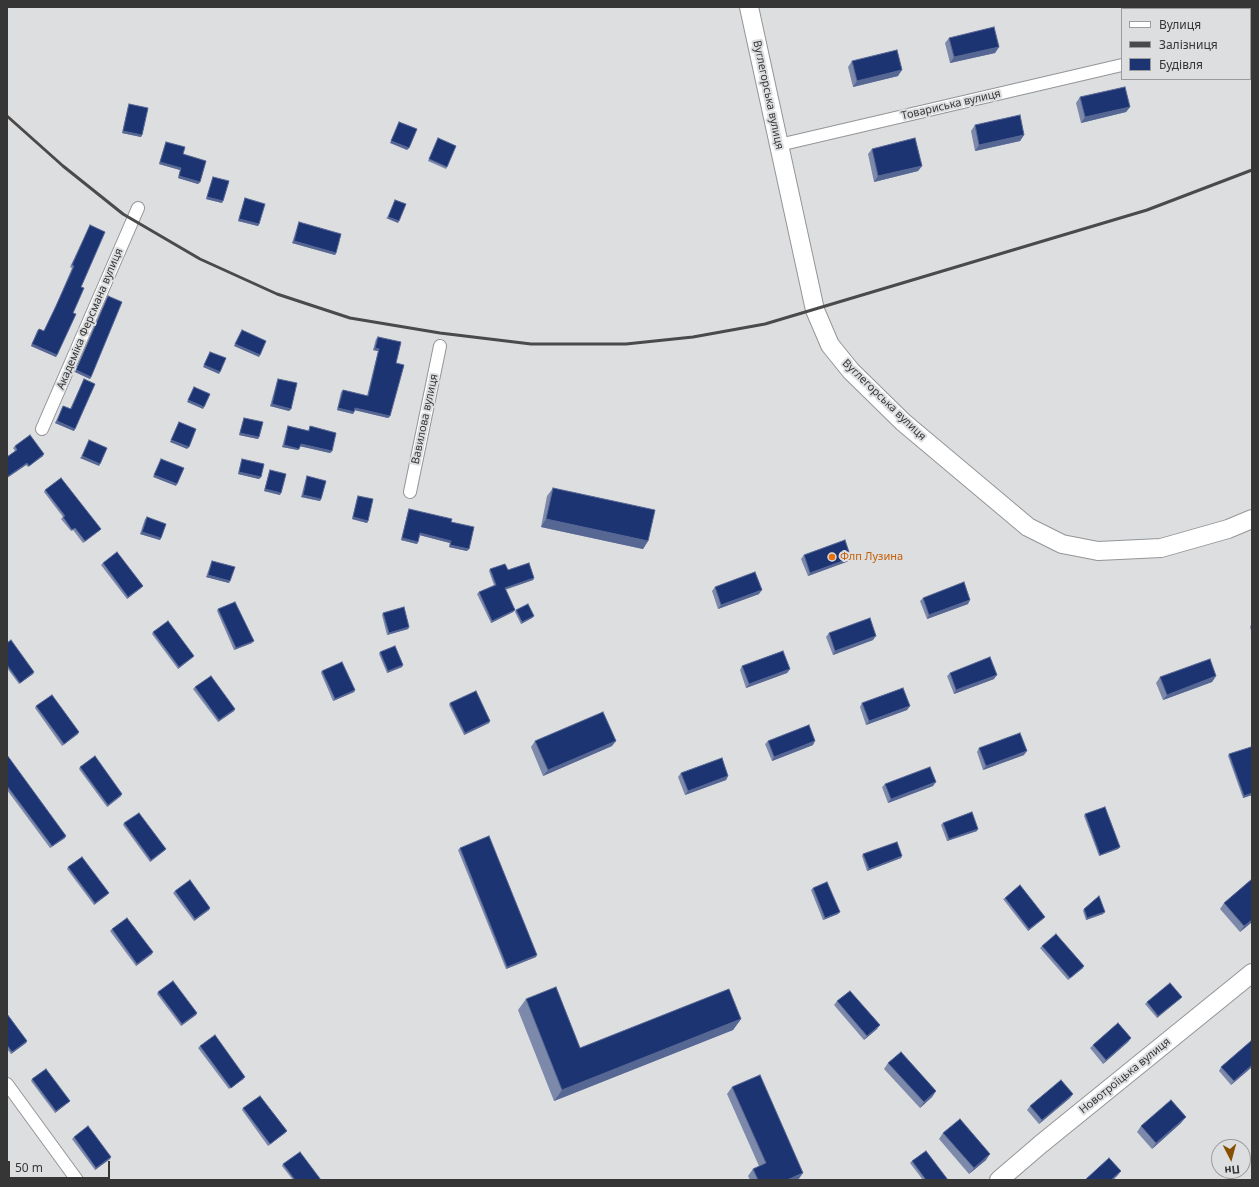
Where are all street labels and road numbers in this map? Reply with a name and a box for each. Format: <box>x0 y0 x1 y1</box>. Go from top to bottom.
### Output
street label: Вуглегорська вулиця <box>750 39 786 151</box>
street label: Товариська вулиця <box>900 87 1002 123</box>
street label: Академіка Ферсмана вулиця <box>54 246 126 392</box>
street label: Вуглегорська вулиця <box>839 357 929 443</box>
street label: Вавилова вулиця <box>409 373 441 465</box>
street label: Новотроїцька вулиця <box>1077 1035 1173 1117</box>

